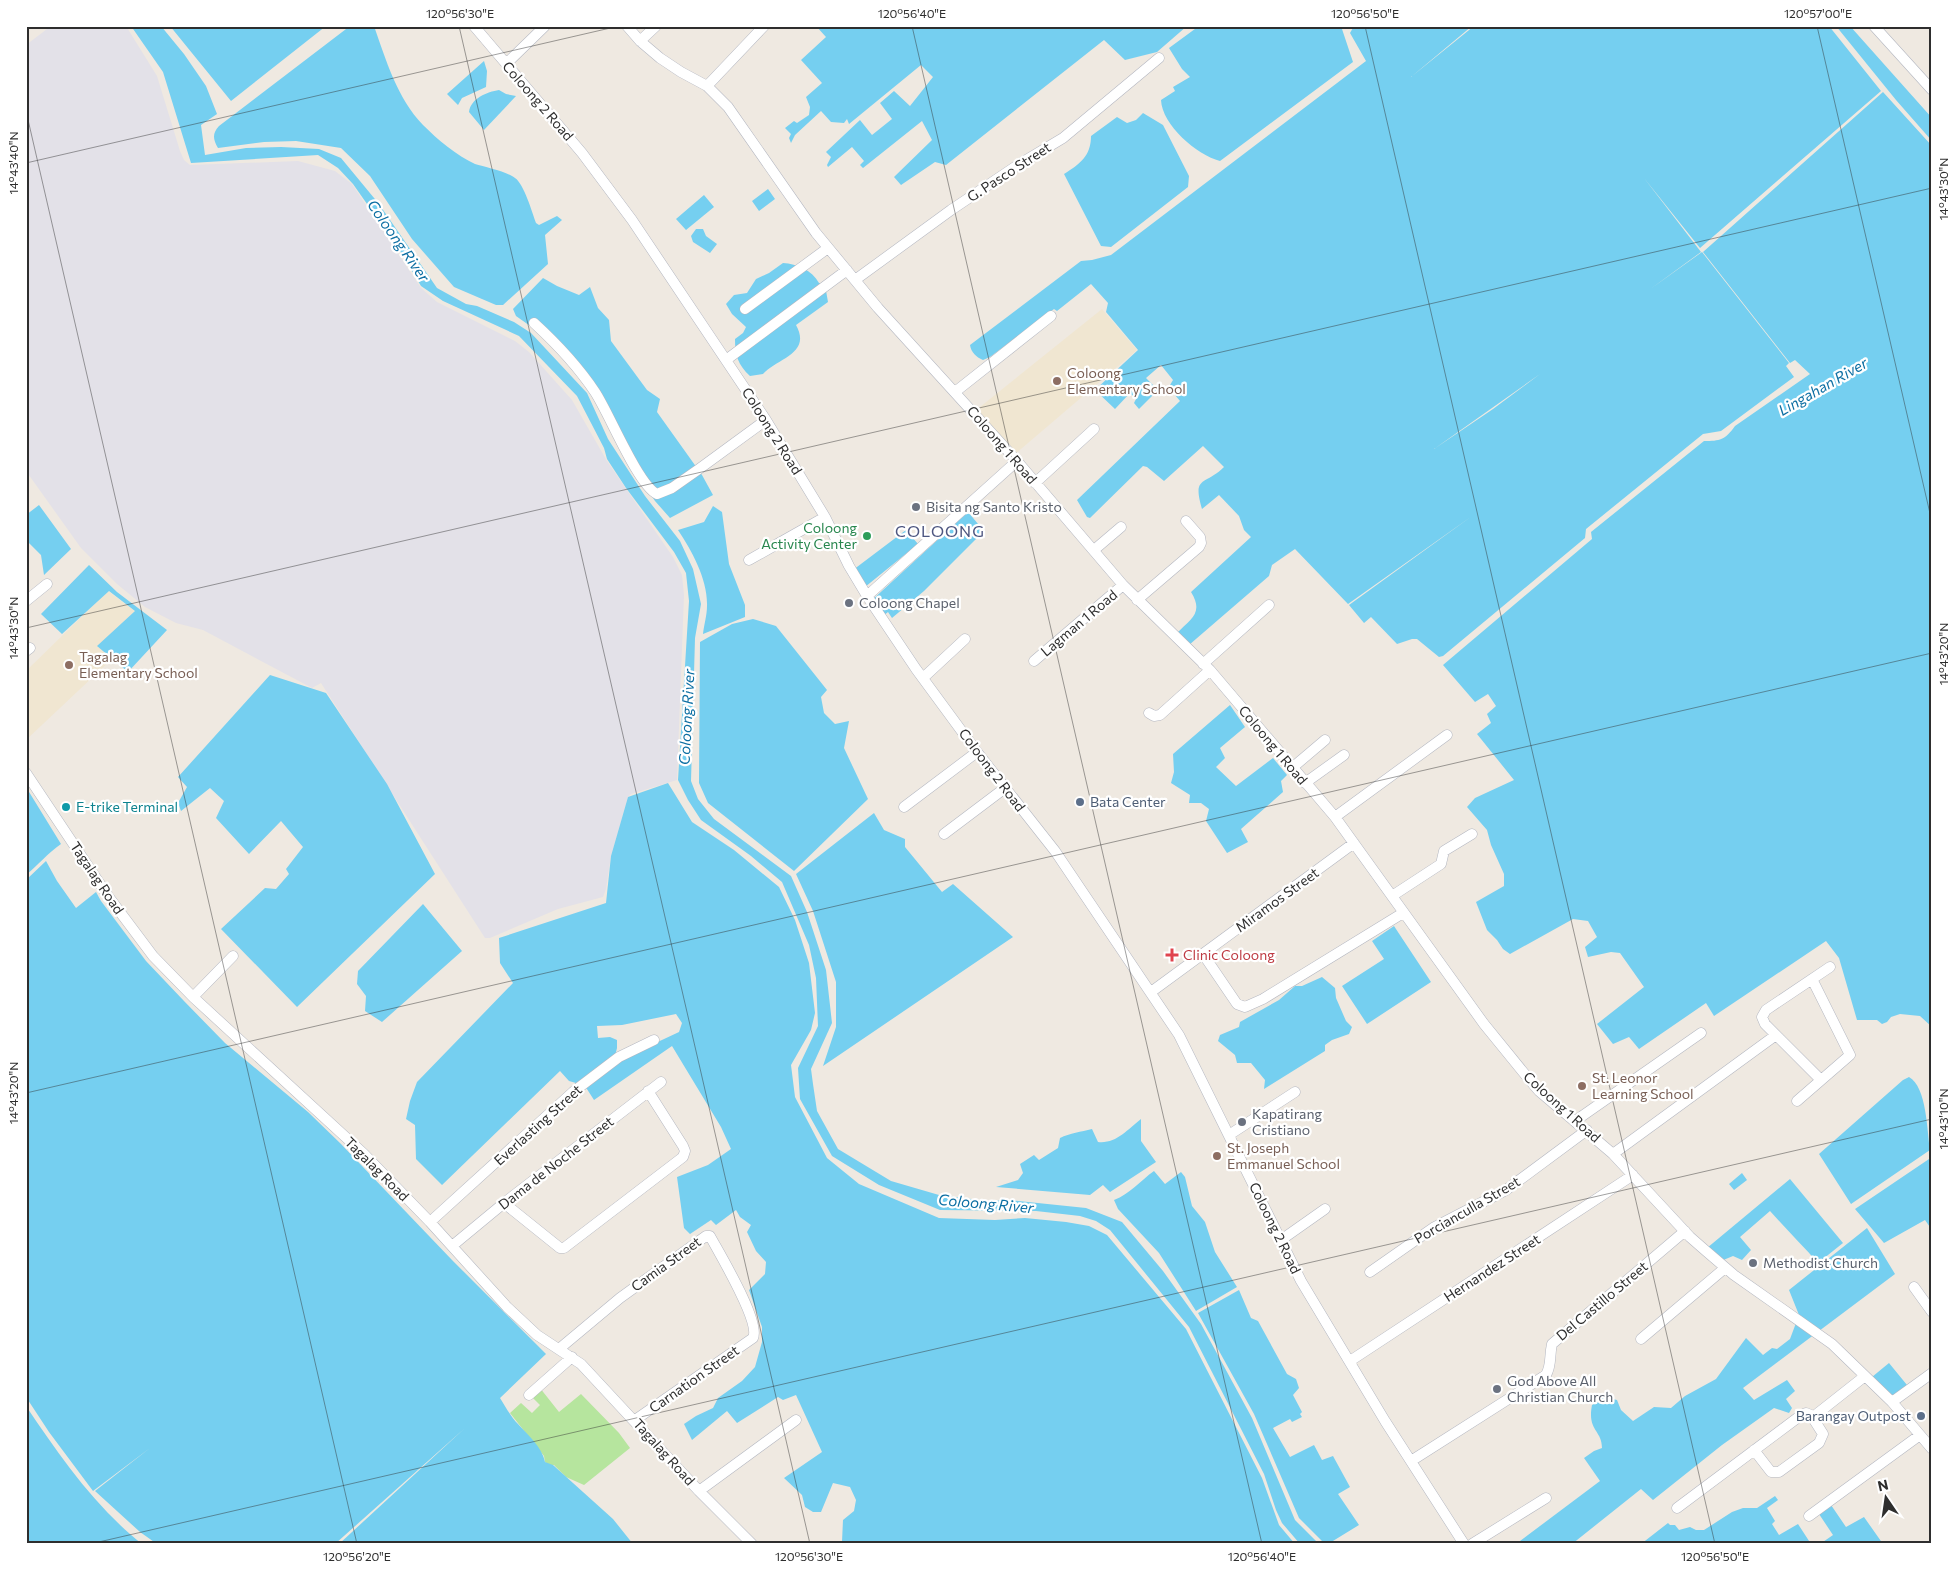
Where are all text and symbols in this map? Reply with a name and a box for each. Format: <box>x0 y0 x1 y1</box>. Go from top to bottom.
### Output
text: 120°56'30"E <box>426 6 494 20</box>
text: 120°56'40"E <box>878 6 946 20</box>
text: 120°56'50"E <box>1331 6 1399 20</box>
text: 120°57'00"E <box>1784 6 1852 20</box>
street label: Coloong 2 Road <box>499 57 577 144</box>
text: 14°43'40"N <box>6 132 20 194</box>
street label: G. Pasco Street <box>964 138 1054 205</box>
text: 14°43'30"N <box>1936 158 1950 220</box>
water label: Coloong River <box>364 196 434 286</box>
water label: Lingahan River <box>1775 353 1871 419</box>
place label: Coloong Elementary School <box>1067 364 1186 397</box>
marker: Coloong Elementary School <box>1051 375 1063 387</box>
street label: Coloong 2 Road <box>739 384 806 478</box>
street label: Coloong 1 Road <box>964 402 1041 487</box>
place label: Bisita ng Santo Kristo <box>926 498 1062 515</box>
marker: Bisita ng Santo Kristo <box>910 501 922 513</box>
place label: Coloong Activity Center <box>761 519 857 552</box>
district label: COLOONG <box>895 521 985 540</box>
marker: Coloong Activity Center <box>861 530 873 542</box>
street label: Lagman 1 Road <box>1037 586 1120 660</box>
place label: Coloong Chapel <box>859 594 960 611</box>
text: 14°43'30"N <box>6 597 20 659</box>
marker: Coloong Chapel <box>843 597 855 609</box>
text: 14°43'20"N <box>1936 623 1950 685</box>
place label: Tagalag Elementary School <box>79 648 198 681</box>
marker: Tagalag Elementary School <box>63 659 75 671</box>
water label: Coloong River <box>675 668 698 765</box>
street label: Coloong 1 Road <box>1235 702 1311 788</box>
street label: Coloong 2 Road <box>956 725 1029 815</box>
place label: Bata Center <box>1090 793 1166 810</box>
marker: Bata Center <box>1074 796 1086 808</box>
place label: E-trike Terminal <box>76 798 178 815</box>
marker: E-trike Terminal <box>60 801 72 813</box>
street label: Tagalag Road <box>67 838 128 917</box>
street label: Miramos Street <box>1232 864 1322 936</box>
place label: Clinic Coloong <box>1183 946 1275 963</box>
marker: Clinic Coloong <box>1165 948 1179 962</box>
text: 14°43'20"N <box>6 1062 20 1124</box>
street label: Coloong 1 Road <box>1520 1068 1604 1146</box>
place label: St. Leonor Learning School <box>1592 1069 1694 1102</box>
marker: St. Leonor Learning School <box>1576 1080 1588 1092</box>
street label: Everlasting Street <box>490 1081 585 1169</box>
text: 14°43'10"N <box>1936 1089 1950 1149</box>
place label: Kapatirang Cristiano <box>1252 1105 1322 1138</box>
street label: Dama de Noche Street <box>495 1112 617 1213</box>
marker: Kapatirang Cristiano <box>1236 1116 1248 1128</box>
street label: Tagalag Road <box>342 1133 413 1204</box>
place label: St. Joseph Emmanuel School <box>1227 1139 1340 1172</box>
marker: St. Joseph Emmanuel School <box>1211 1150 1223 1162</box>
street label: Porcianculla Street <box>1411 1172 1523 1247</box>
street label: Coloong 2 Road <box>1246 1179 1305 1276</box>
water label: Coloong River <box>938 1190 1036 1216</box>
street label: Hernandez Street <box>1440 1230 1543 1305</box>
street label: Camia Street <box>627 1232 704 1295</box>
place label: Methodist Church <box>1763 1254 1878 1271</box>
street label: Del Castillo Street <box>1552 1257 1651 1344</box>
marker: Methodist Church <box>1747 1257 1759 1269</box>
street label: Carnation Street <box>645 1341 742 1416</box>
place label: God Above All Christian Church <box>1507 1372 1613 1405</box>
marker: God Above All Christian Church <box>1491 1383 1503 1395</box>
place label: Barangay Outpost <box>1796 1407 1911 1424</box>
marker: Barangay Outpost <box>1915 1410 1927 1422</box>
street label: Tagalag Road <box>630 1415 699 1488</box>
north arrow <box>1860 1472 1910 1522</box>
text: N <box>1876 1475 1890 1494</box>
text: 120°56'20"E <box>323 1549 391 1563</box>
text: 120°56'30"E <box>775 1549 843 1563</box>
text: 120°56'40"E <box>1228 1549 1296 1563</box>
text: 120°56'50"E <box>1681 1549 1749 1563</box>

